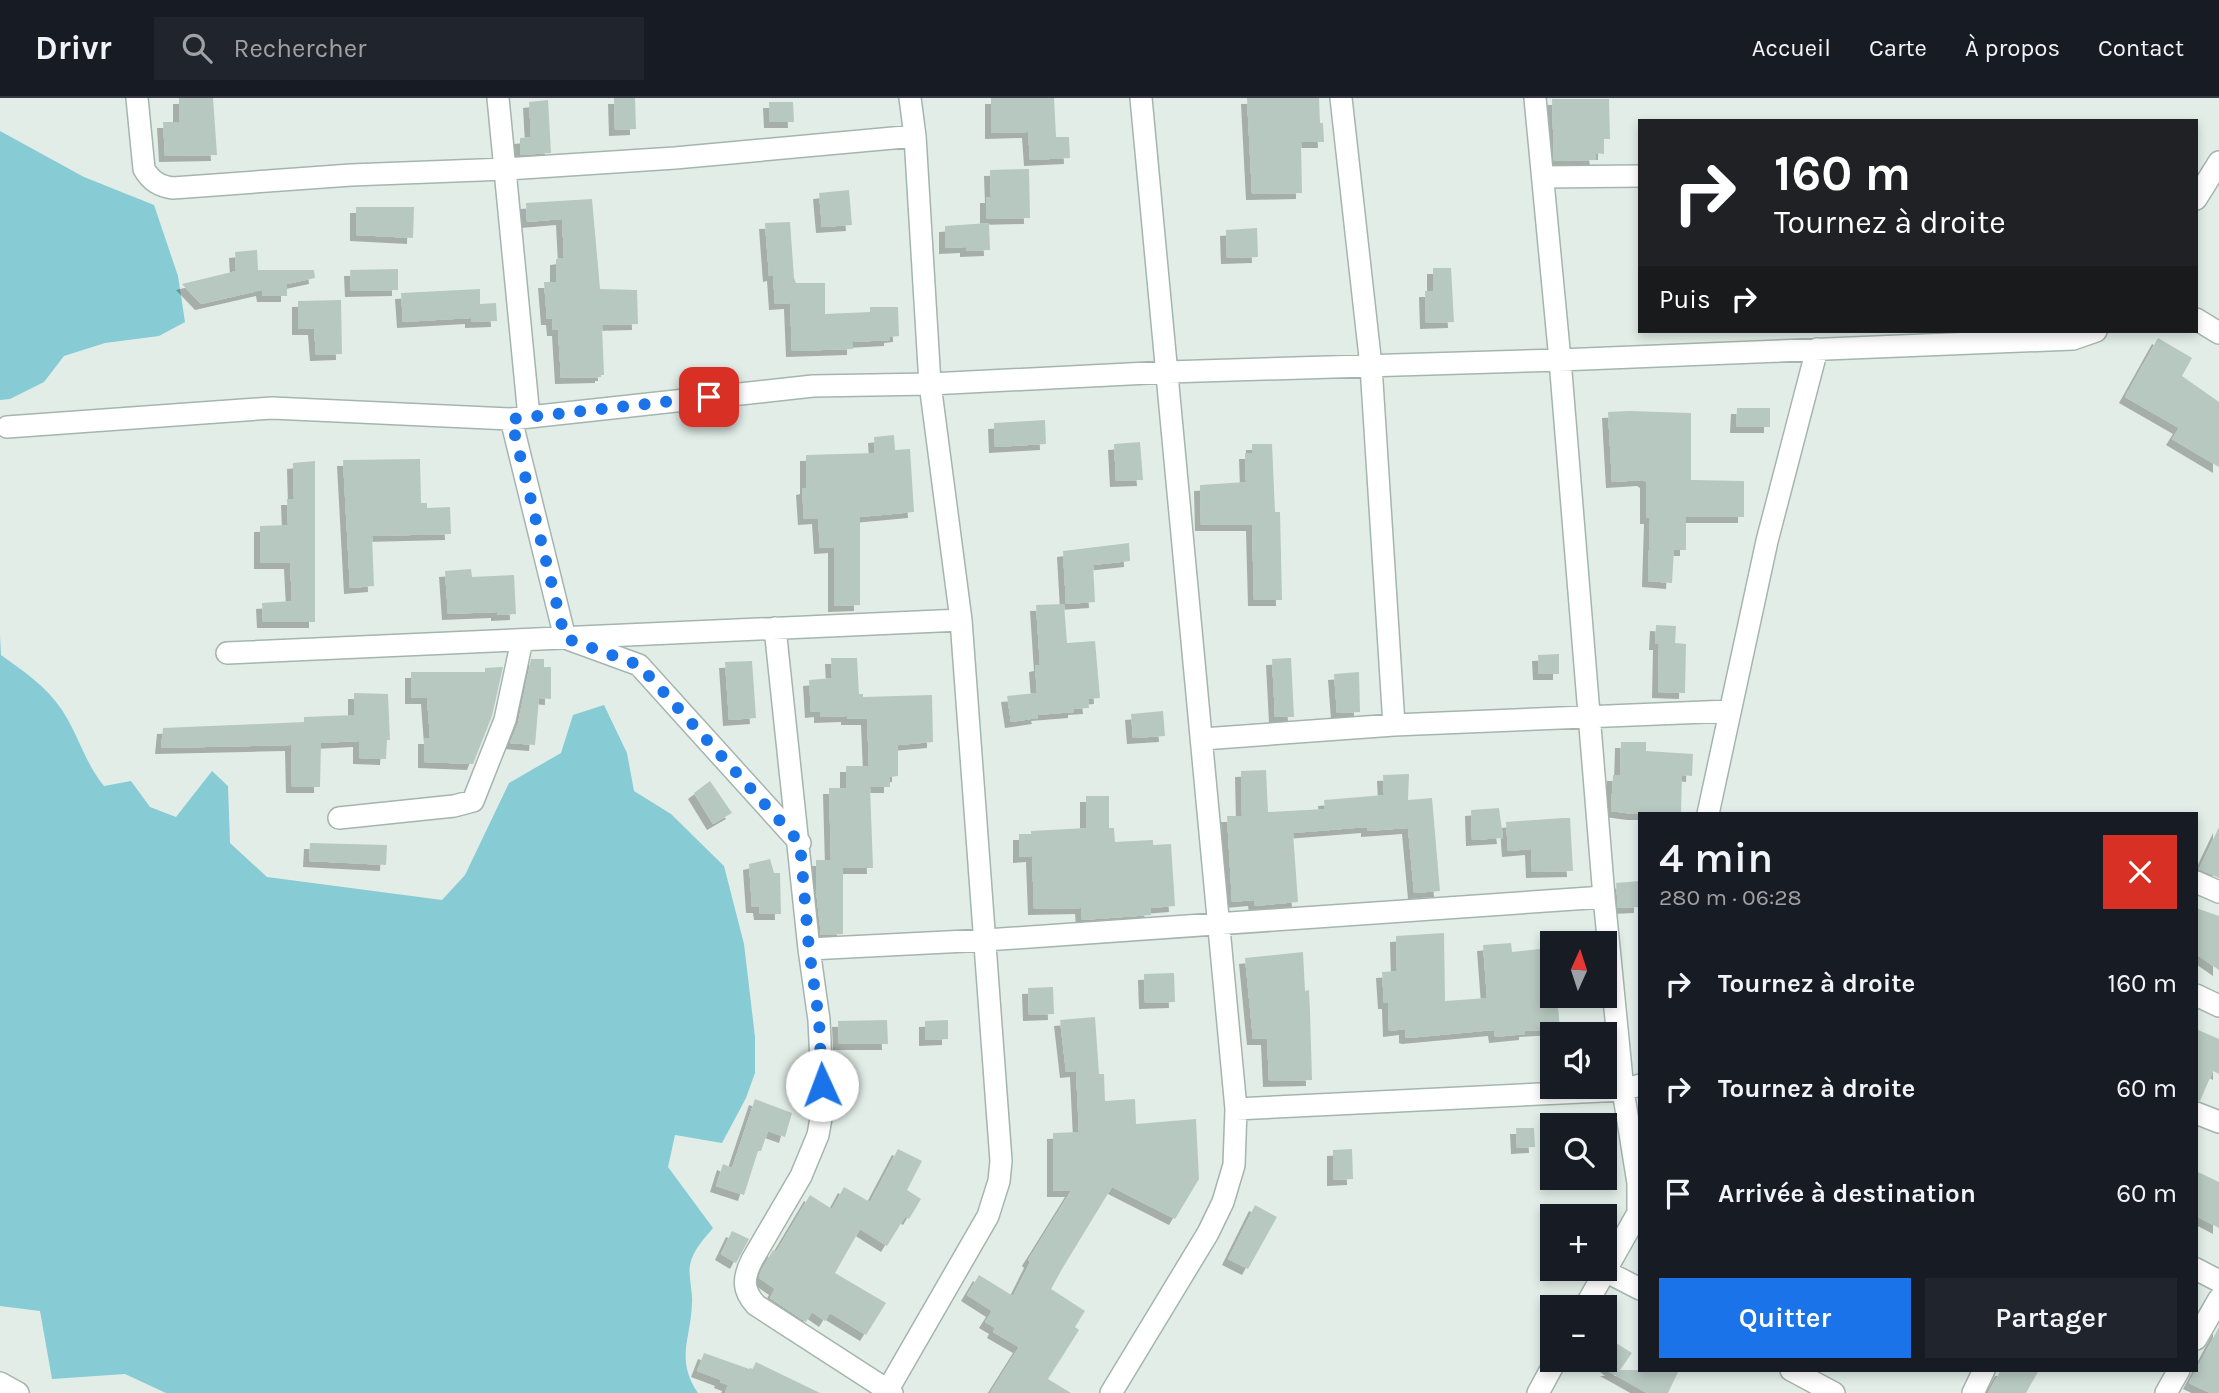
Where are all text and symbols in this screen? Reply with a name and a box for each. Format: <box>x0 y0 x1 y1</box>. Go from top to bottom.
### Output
search box <box>154 17 644 80</box>
text: Drivr <box>35 29 112 67</box>
icon: search <box>178 29 216 67</box>
text: Rechercher <box>234 33 367 64</box>
text: Accueil <box>1752 34 1831 62</box>
text: Carte <box>1869 34 1927 62</box>
text: À propos <box>1965 34 2060 62</box>
text: Contact <box>2098 34 2184 62</box>
text: 160 m <box>1774 145 1911 202</box>
icon: right <box>1659 147 1750 238</box>
text: Tournez à droite <box>1774 204 2006 241</box>
icon: right <box>1725 280 1763 318</box>
text: Puis <box>1659 284 1711 315</box>
pin <box>679 367 739 427</box>
icon: arrive <box>690 378 728 416</box>
text: 4 min <box>1659 833 1773 883</box>
button: close <box>2103 835 2177 909</box>
text: 280 m · 06:28 <box>1659 884 1802 911</box>
north arrow <box>1540 931 1617 1008</box>
map controls <box>1540 931 1617 1372</box>
icon: right <box>1659 965 1697 1003</box>
text: Tournez à droite <box>1718 968 1915 999</box>
text: 160 m <box>2108 968 2177 999</box>
button: sound <box>1540 1022 1617 1099</box>
position arrow <box>785 1048 859 1122</box>
icon: right <box>1659 1070 1697 1108</box>
text: Tournez à droite <box>1718 1073 1915 1104</box>
text: 60 m <box>2116 1073 2177 1104</box>
button: search <box>1540 1113 1617 1190</box>
icon: arrive <box>1659 1175 1697 1213</box>
text: Arrivée à destination <box>1718 1178 1976 1209</box>
text: 60 m <box>2116 1178 2177 1209</box>
button: + <box>1540 1204 1617 1281</box>
button: Quitter <box>1659 1278 1911 1358</box>
button: Partager <box>1925 1278 2177 1358</box>
button: − <box>1540 1295 1617 1372</box>

